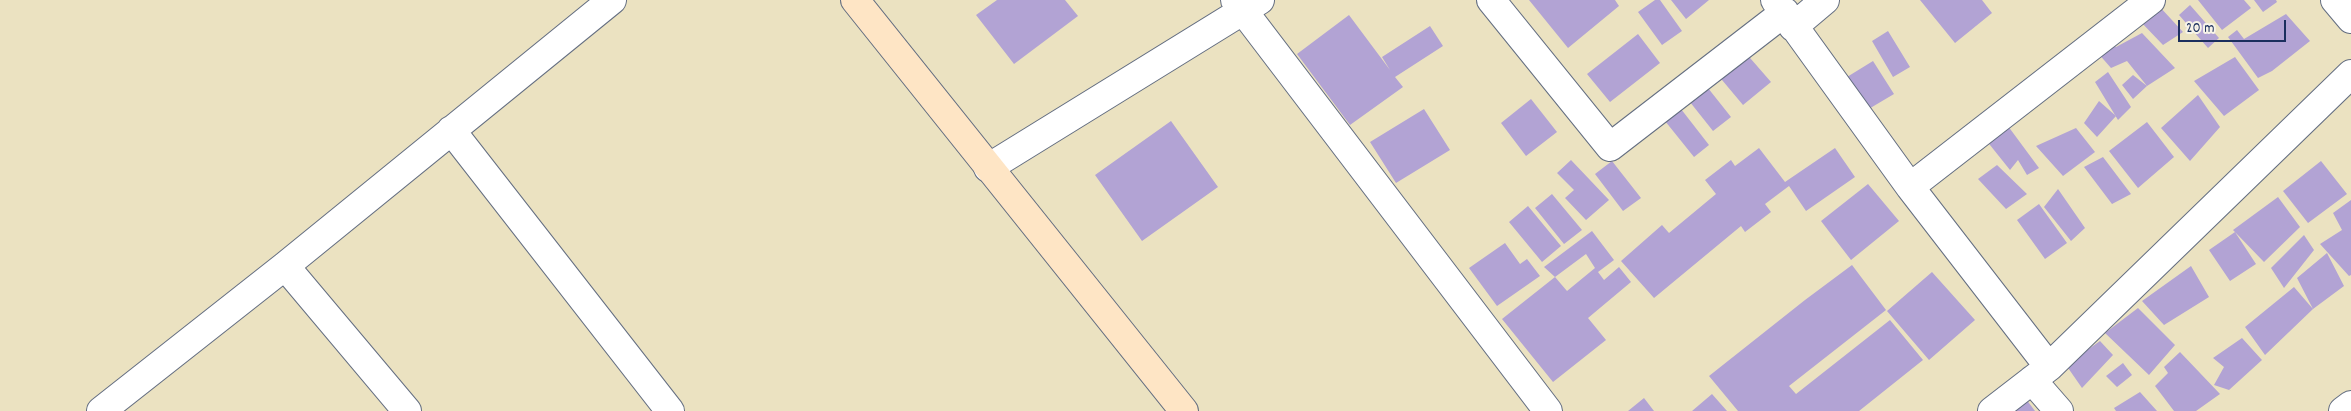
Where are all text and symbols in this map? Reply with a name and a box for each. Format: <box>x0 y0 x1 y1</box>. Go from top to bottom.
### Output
scale bar <box>2181 10 2288 42</box>
text: 20 m <box>2186 18 2214 40</box>

